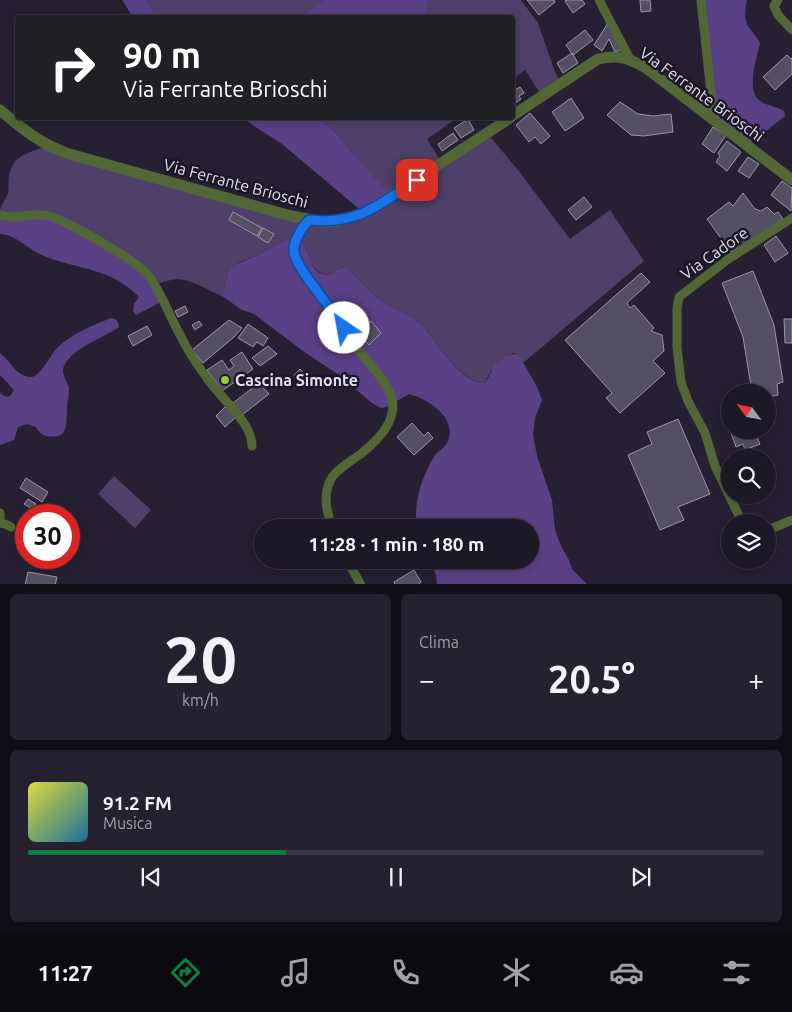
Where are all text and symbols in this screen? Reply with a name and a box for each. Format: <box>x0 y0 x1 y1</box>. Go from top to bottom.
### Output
icon: right <box>40 35 105 100</box>
text: 90 m <box>123 35 201 75</box>
street label: Via Ferrante Brioschi <box>637 43 767 145</box>
text: Via Ferrante Brioschi <box>123 76 328 101</box>
street label: Via Ferrante Brioschi <box>162 155 310 211</box>
pin <box>396 159 438 201</box>
icon: arrive <box>403 166 431 194</box>
street label: Via Cadore <box>677 223 751 283</box>
position arrow <box>317 301 369 353</box>
place label: Cascina Simonte <box>235 371 358 389</box>
marker: Cascina Simonte <box>219 374 231 386</box>
north arrow <box>721 384 776 439</box>
map controls <box>721 384 776 569</box>
button: search <box>721 449 776 504</box>
speed limit sign: 30 <box>15 504 80 569</box>
button: layers <box>721 514 776 569</box>
text: 11:28 · 1 min · 180 m <box>309 533 484 555</box>
text: 20 <box>164 622 237 695</box>
text: Clima <box>419 633 459 651</box>
text: 20.5° <box>548 658 635 700</box>
text: − <box>419 664 435 695</box>
text: + <box>748 664 764 695</box>
text: km/h <box>182 691 219 709</box>
text: 91.2 FM <box>103 792 172 814</box>
text: Musica <box>103 814 153 832</box>
icon: previous <box>137 863 165 891</box>
icon: pause <box>382 863 410 891</box>
icon: next <box>627 863 655 891</box>
icon: directions <box>168 955 203 990</box>
icon: music <box>278 955 313 990</box>
icon: phone <box>388 955 423 990</box>
icon: climate <box>499 955 534 990</box>
icon: car <box>609 955 644 990</box>
icon: filters <box>719 955 754 990</box>
text: 11:27 <box>38 960 93 985</box>

